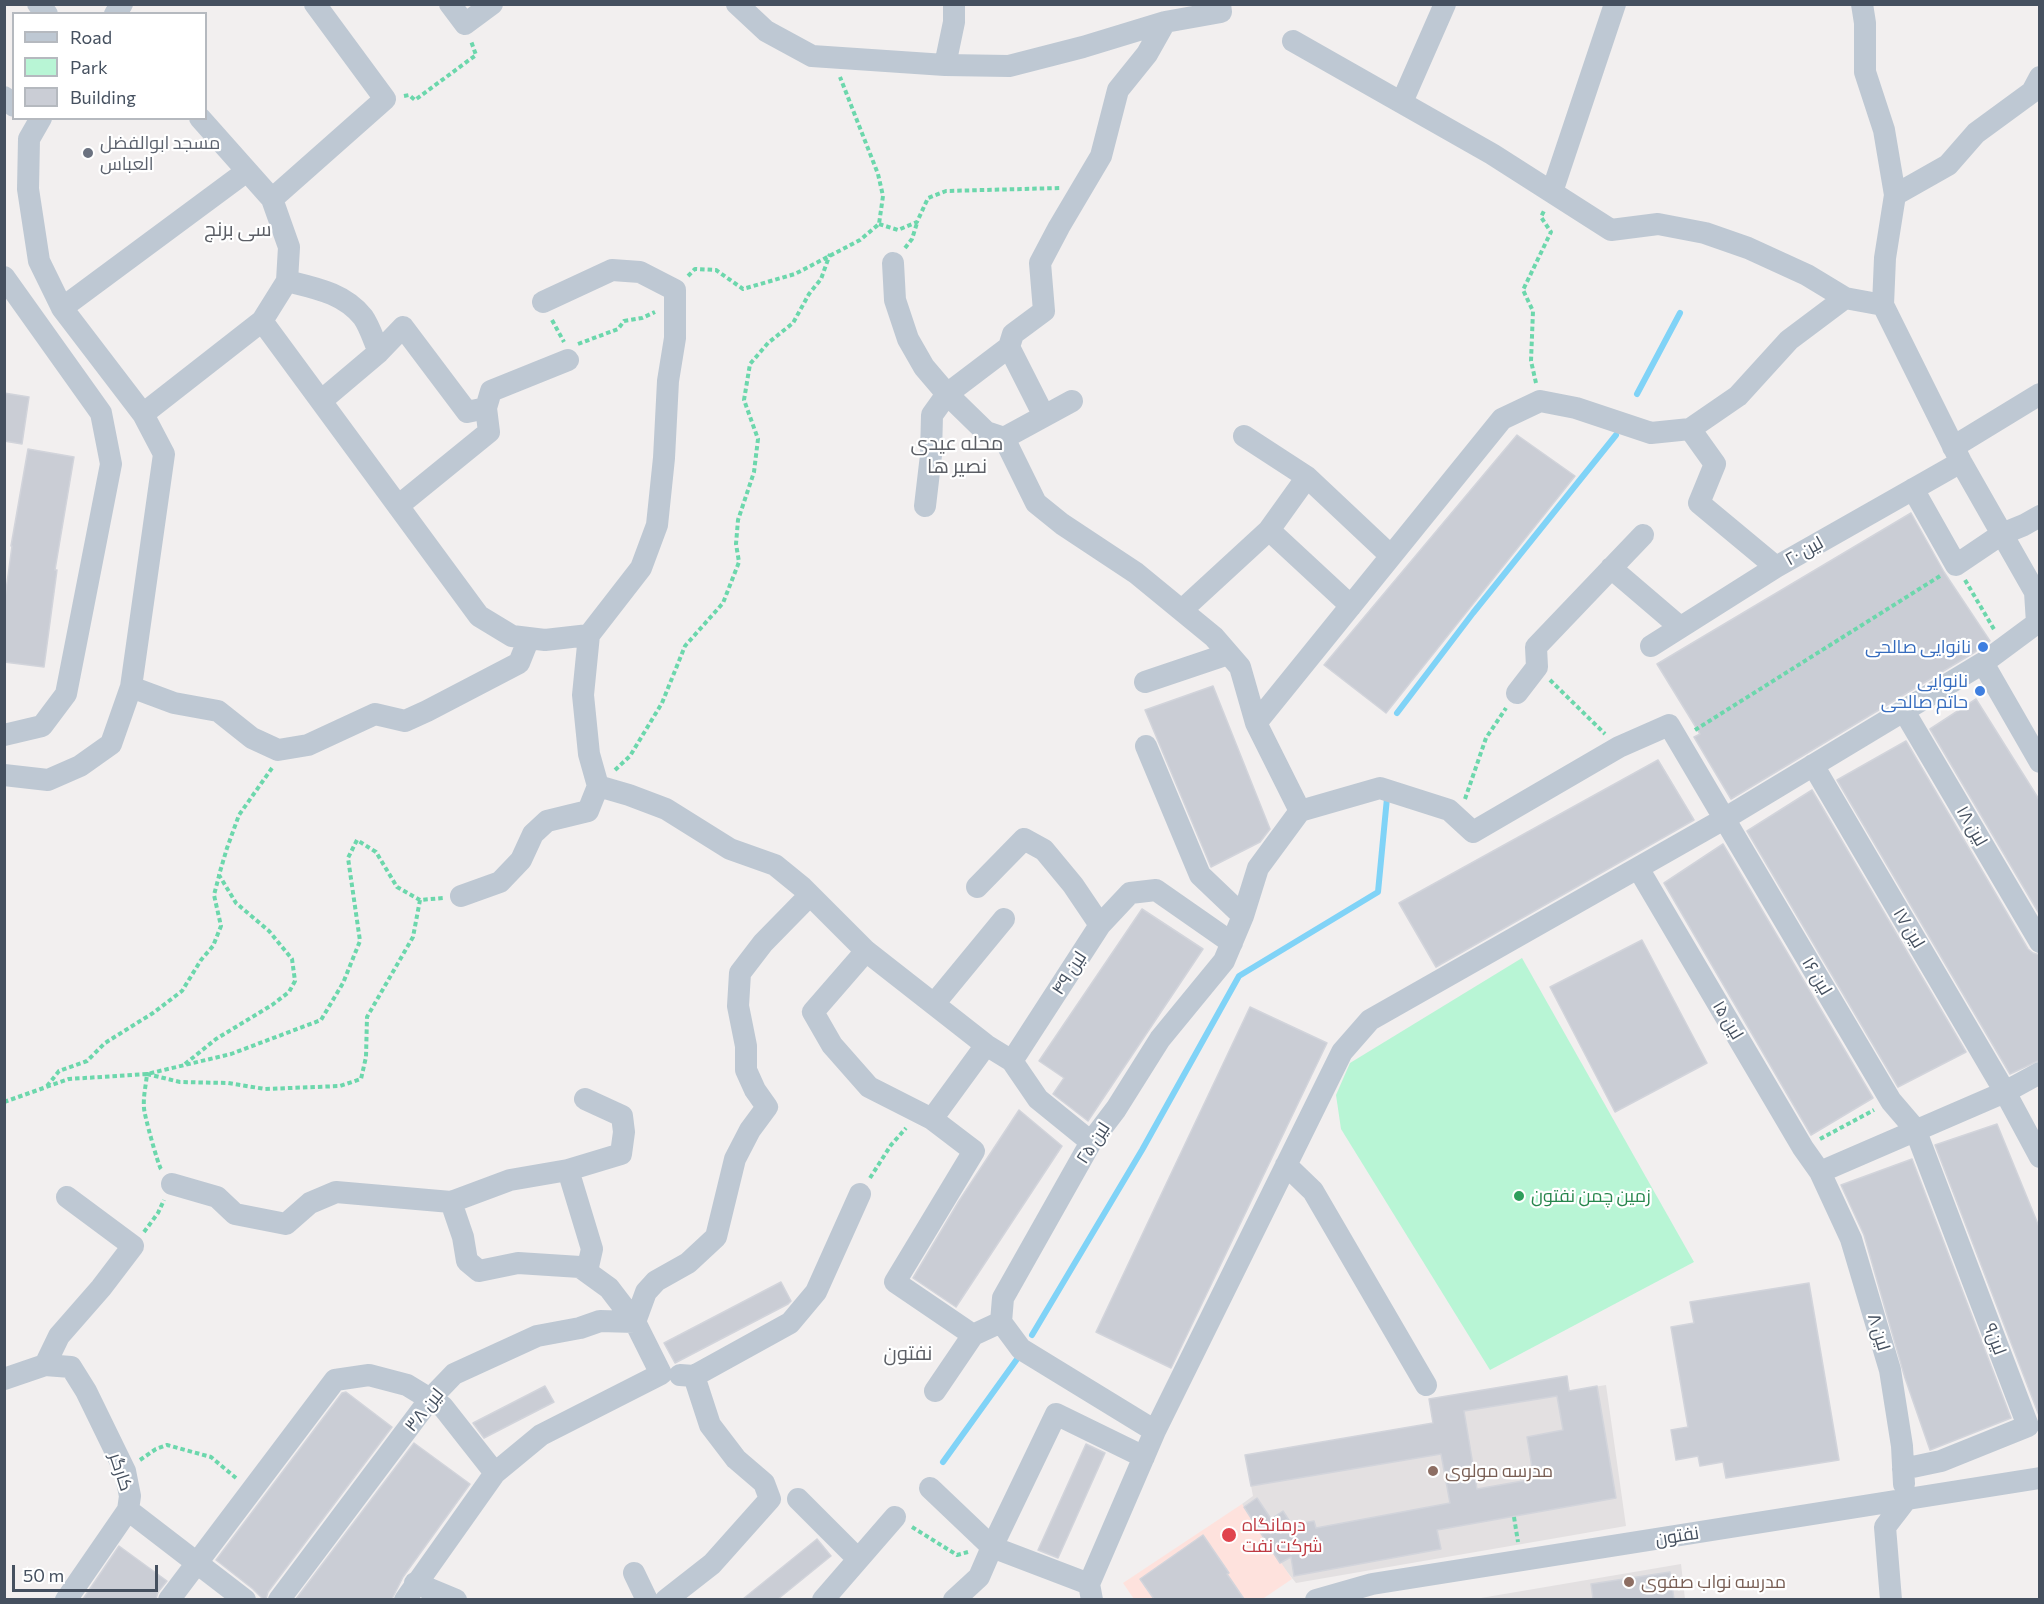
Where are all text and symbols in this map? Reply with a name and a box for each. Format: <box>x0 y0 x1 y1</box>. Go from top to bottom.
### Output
legend <box>12 12 207 120</box>
text: Road <box>70 26 112 48</box>
text: Park <box>70 56 108 78</box>
text: Building <box>70 86 136 108</box>
place label: مسجد ابوالفضل العباس <box>100 132 220 174</box>
marker: مسجد ابوالفضل العباس <box>81 146 95 160</box>
district label: سی برنج <box>204 217 272 241</box>
district label: محله عیدی نصیر ها <box>911 431 1003 478</box>
street label: لین ۲۰ <box>1781 532 1827 570</box>
place label: نانوایی صالحی <box>1865 636 1971 658</box>
marker: نانوایی صالحی <box>1976 640 1990 654</box>
place label: نانوایی حاتم صالحی <box>1881 670 1968 712</box>
marker: نانوایی حاتم صالحی <box>1973 684 1987 698</box>
street label: لین ۱۸ <box>1952 802 1992 850</box>
street label: لین ۱۷ <box>1889 904 1929 952</box>
street label: لین ۴۹ <box>1047 947 1091 999</box>
street label: لین ۱۶ <box>1797 953 1837 999</box>
street label: لین ۱۵ <box>1708 997 1748 1043</box>
street label: لین ۲۵ <box>1072 1118 1114 1168</box>
place label: زمین چمن نفتون <box>1531 1185 1651 1207</box>
marker: زمین چمن نفتون <box>1512 1189 1526 1203</box>
street label: لین ۸ <box>1863 1311 1895 1353</box>
street label: لین۹ <box>1979 1320 2011 1358</box>
district label: نفتون <box>884 1341 932 1365</box>
street label: لین ۳۸ <box>400 1384 448 1436</box>
street label: کارگر <box>105 1450 137 1494</box>
place label: مدرسه مولوی <box>1445 1460 1553 1482</box>
marker: مدرسه مولوی <box>1426 1464 1440 1478</box>
place label: درمانگاه شرکت نفت <box>1242 1514 1322 1556</box>
street label: نفتون <box>1654 1522 1700 1550</box>
marker: درمانگاه شرکت نفت <box>1220 1526 1238 1544</box>
scale bar <box>15 1553 160 1591</box>
text: 50 m <box>23 1564 64 1586</box>
place label: مدرسه نواب صفوی <box>1641 1571 1786 1593</box>
marker: مدرسه نواب صفوی <box>1622 1575 1636 1589</box>

